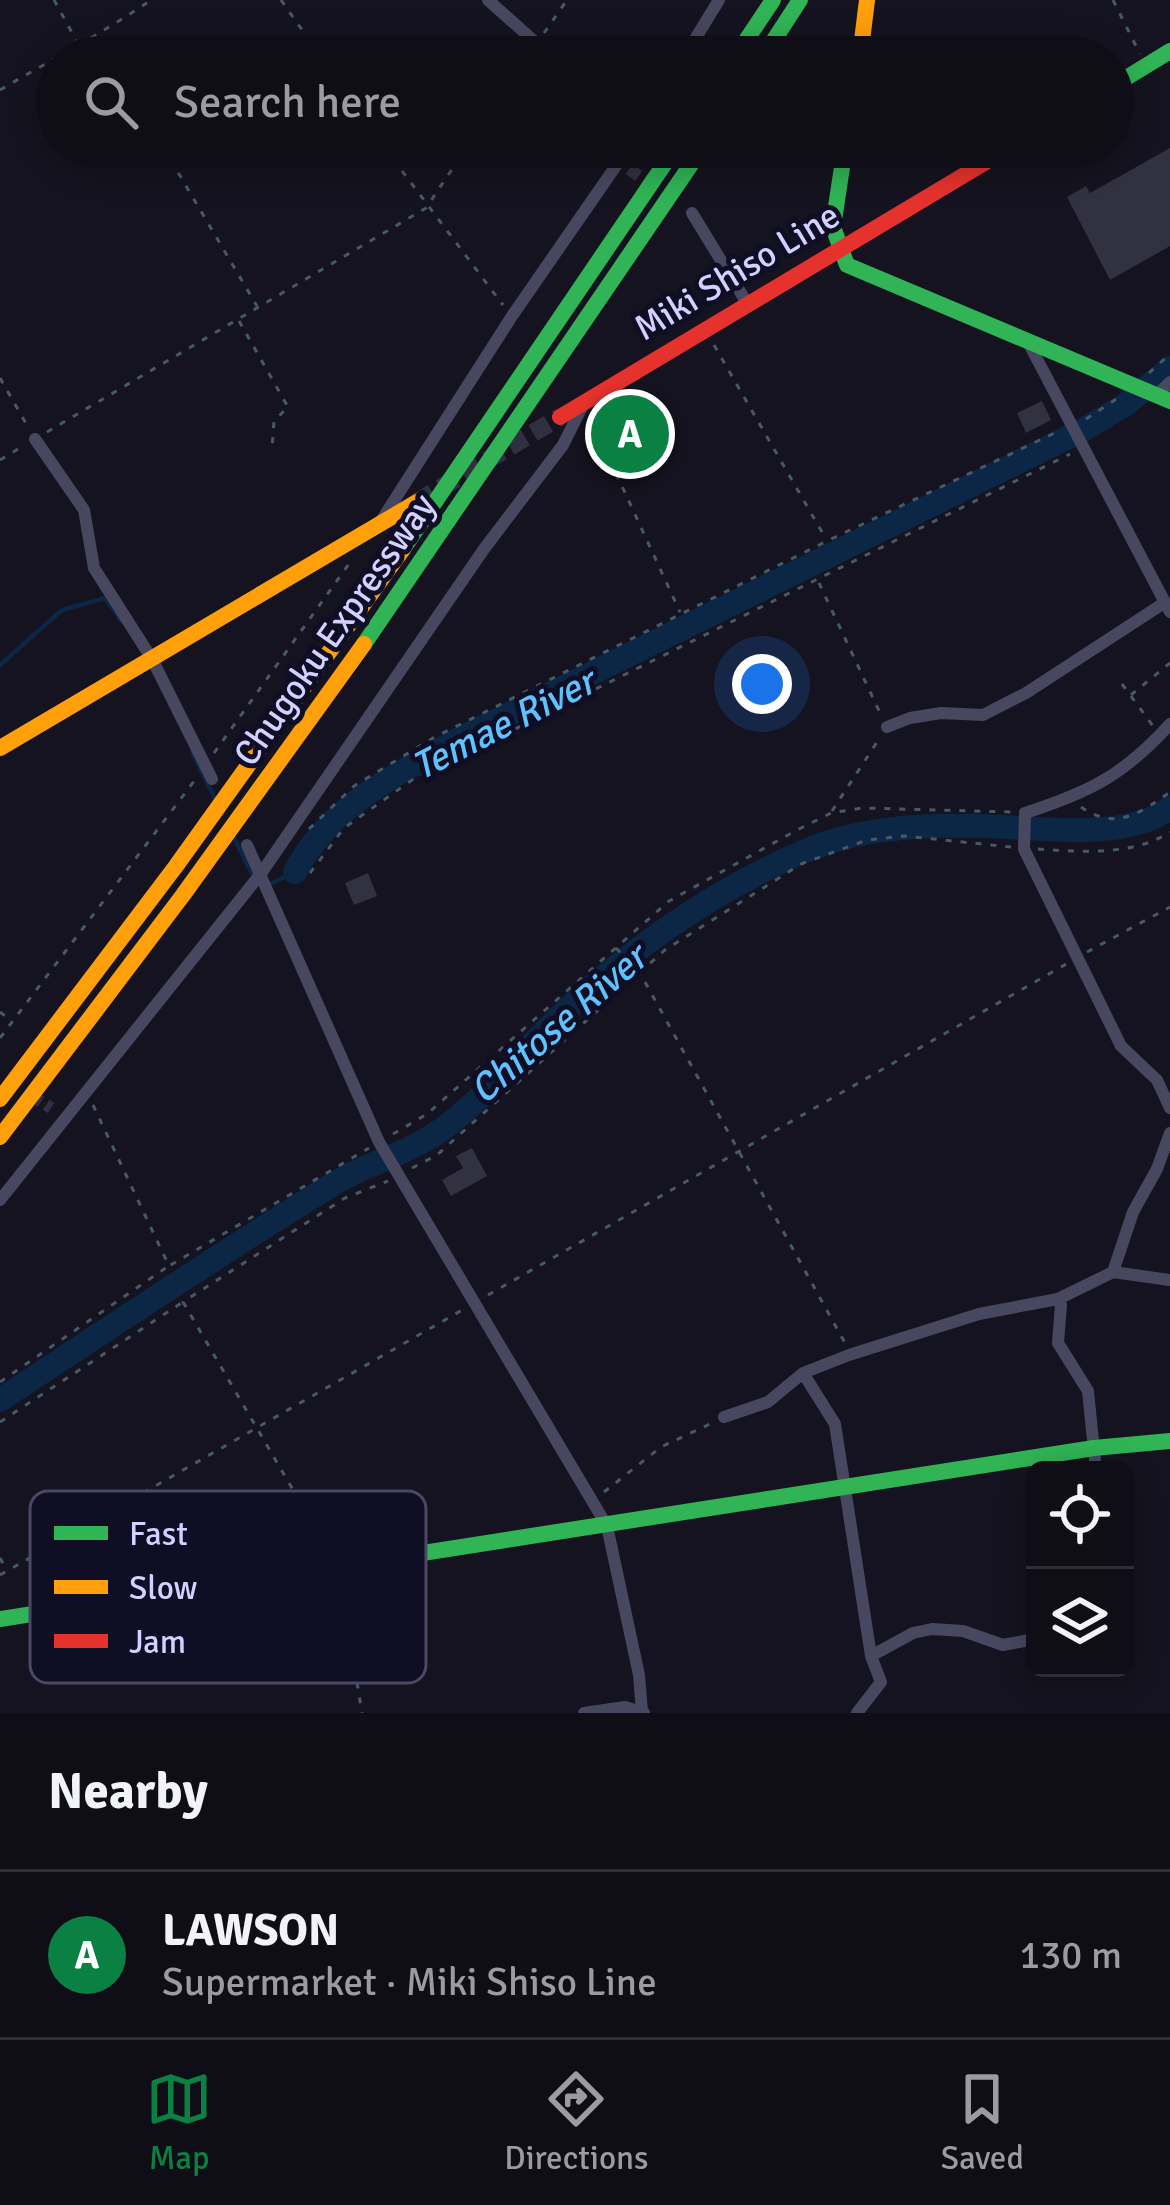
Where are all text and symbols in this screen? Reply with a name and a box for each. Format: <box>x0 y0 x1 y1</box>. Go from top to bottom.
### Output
search box <box>36 36 1134 168</box>
icon: search <box>78 69 144 135</box>
text: Search here <box>174 75 401 130</box>
street label: Miki Shiso Line <box>626 193 848 351</box>
pin: A <box>591 389 669 479</box>
street label: Chugoku Expressway <box>224 485 446 775</box>
your location <box>732 654 792 714</box>
water label: Temae River <box>403 655 607 791</box>
water label: Chitose River <box>460 931 660 1114</box>
map controls <box>1026 1461 1134 1677</box>
button: locate <box>1026 1461 1134 1569</box>
legend <box>30 1491 426 1683</box>
text: Fast <box>129 1514 188 1555</box>
text: Slow <box>129 1568 198 1609</box>
button: layers <box>1026 1569 1134 1677</box>
text: Jam <box>129 1622 186 1663</box>
text: Nearby <box>48 1760 208 1823</box>
text: LAWSON <box>162 1903 339 1958</box>
text: A <box>75 1931 99 1979</box>
text: 130 m <box>1019 1931 1122 1979</box>
text: Supermarket · Miki Shiso Line <box>162 1958 657 2006</box>
tab: Map <box>146 2066 212 2179</box>
tab: Directions <box>504 2066 649 2179</box>
tab: Saved <box>941 2066 1024 2179</box>

